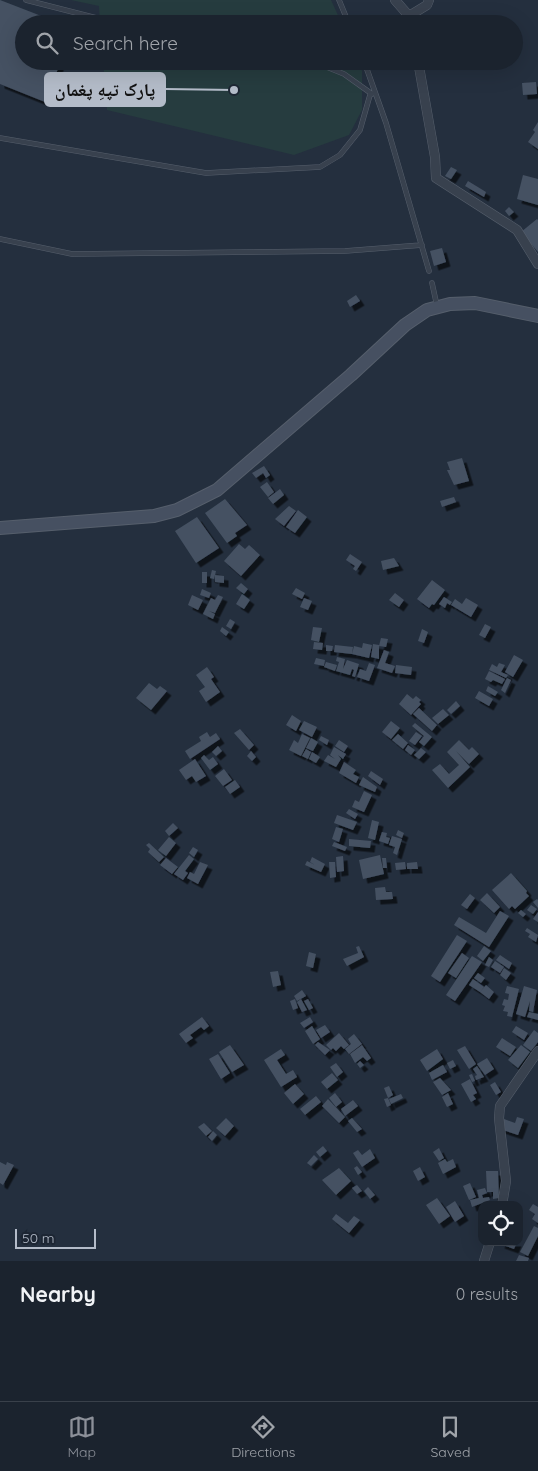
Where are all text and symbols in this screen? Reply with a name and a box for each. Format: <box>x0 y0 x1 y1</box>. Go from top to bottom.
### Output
search box <box>15 15 523 70</box>
icon: search <box>33 29 61 57</box>
text: Search here <box>73 31 178 55</box>
callout: پارک تپهِ پغمان <box>45 73 165 106</box>
text: پارک تپهِ پغمان <box>55 78 155 101</box>
map controls <box>478 1201 523 1246</box>
button: locate <box>478 1201 523 1246</box>
scale bar <box>15 1226 96 1249</box>
text: 50 m <box>22 1229 55 1247</box>
text: Nearby <box>20 1281 96 1307</box>
text: 0 results <box>456 1284 518 1304</box>
tab: Map <box>68 1413 96 1461</box>
tab: Directions <box>231 1413 295 1461</box>
tab: Saved <box>430 1413 470 1461</box>

